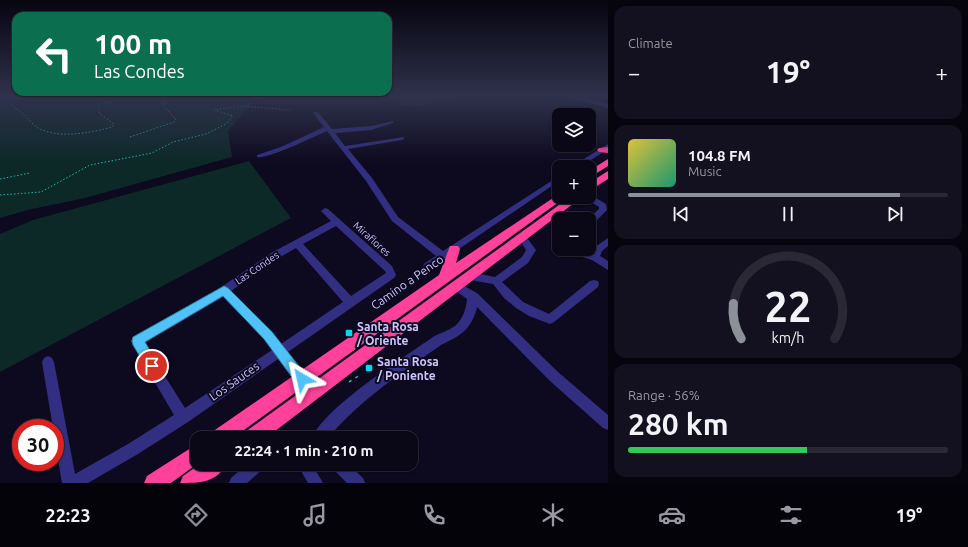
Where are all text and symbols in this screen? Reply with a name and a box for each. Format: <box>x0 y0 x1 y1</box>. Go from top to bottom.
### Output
icon: left <box>28 28 80 80</box>
text: 100 m <box>94 28 172 59</box>
text: Climate <box>628 36 673 50</box>
text: 19° <box>766 55 810 89</box>
text: − <box>628 60 640 85</box>
text: + <box>936 60 948 85</box>
text: Las Condes <box>94 61 184 81</box>
map controls <box>552 108 596 256</box>
button: layers <box>552 108 596 152</box>
text: 104.8 FM <box>688 147 751 164</box>
button: + <box>552 160 596 204</box>
text: Music <box>688 164 722 178</box>
icon: previous <box>670 203 692 225</box>
icon: pause <box>777 203 799 225</box>
icon: next <box>884 203 906 225</box>
button: − <box>552 212 596 256</box>
street label: Miraflores <box>351 220 393 258</box>
street label: Las Condes <box>233 249 281 287</box>
street label: Camino a Penco <box>368 252 446 312</box>
text: 22 <box>765 283 811 330</box>
place label: Santa Rosa / Oriente <box>356 320 419 347</box>
marker: Santa Rosa / Oriente <box>344 328 354 338</box>
text: km/h <box>772 330 804 346</box>
pin <box>135 349 169 383</box>
icon: arrive <box>141 355 163 377</box>
place label: Santa Rosa / Poniente <box>376 355 439 382</box>
position arrow <box>281 358 323 400</box>
street label: Los Sauces <box>207 359 261 403</box>
marker: Santa Rosa / Poniente <box>364 363 374 373</box>
text: Range · 56% <box>628 388 700 402</box>
text: 280 km <box>628 407 729 441</box>
speed limit sign: 30 <box>12 419 64 471</box>
text: 22:24 · 1 min · 210 m <box>235 442 373 459</box>
icon: directions <box>182 501 210 529</box>
icon: music <box>301 501 329 529</box>
icon: phone <box>420 501 448 529</box>
icon: climate <box>539 501 567 529</box>
icon: car <box>658 501 686 529</box>
icon: filters <box>777 501 805 529</box>
text: 22:23 <box>46 505 91 525</box>
text: 19° <box>896 505 922 525</box>

